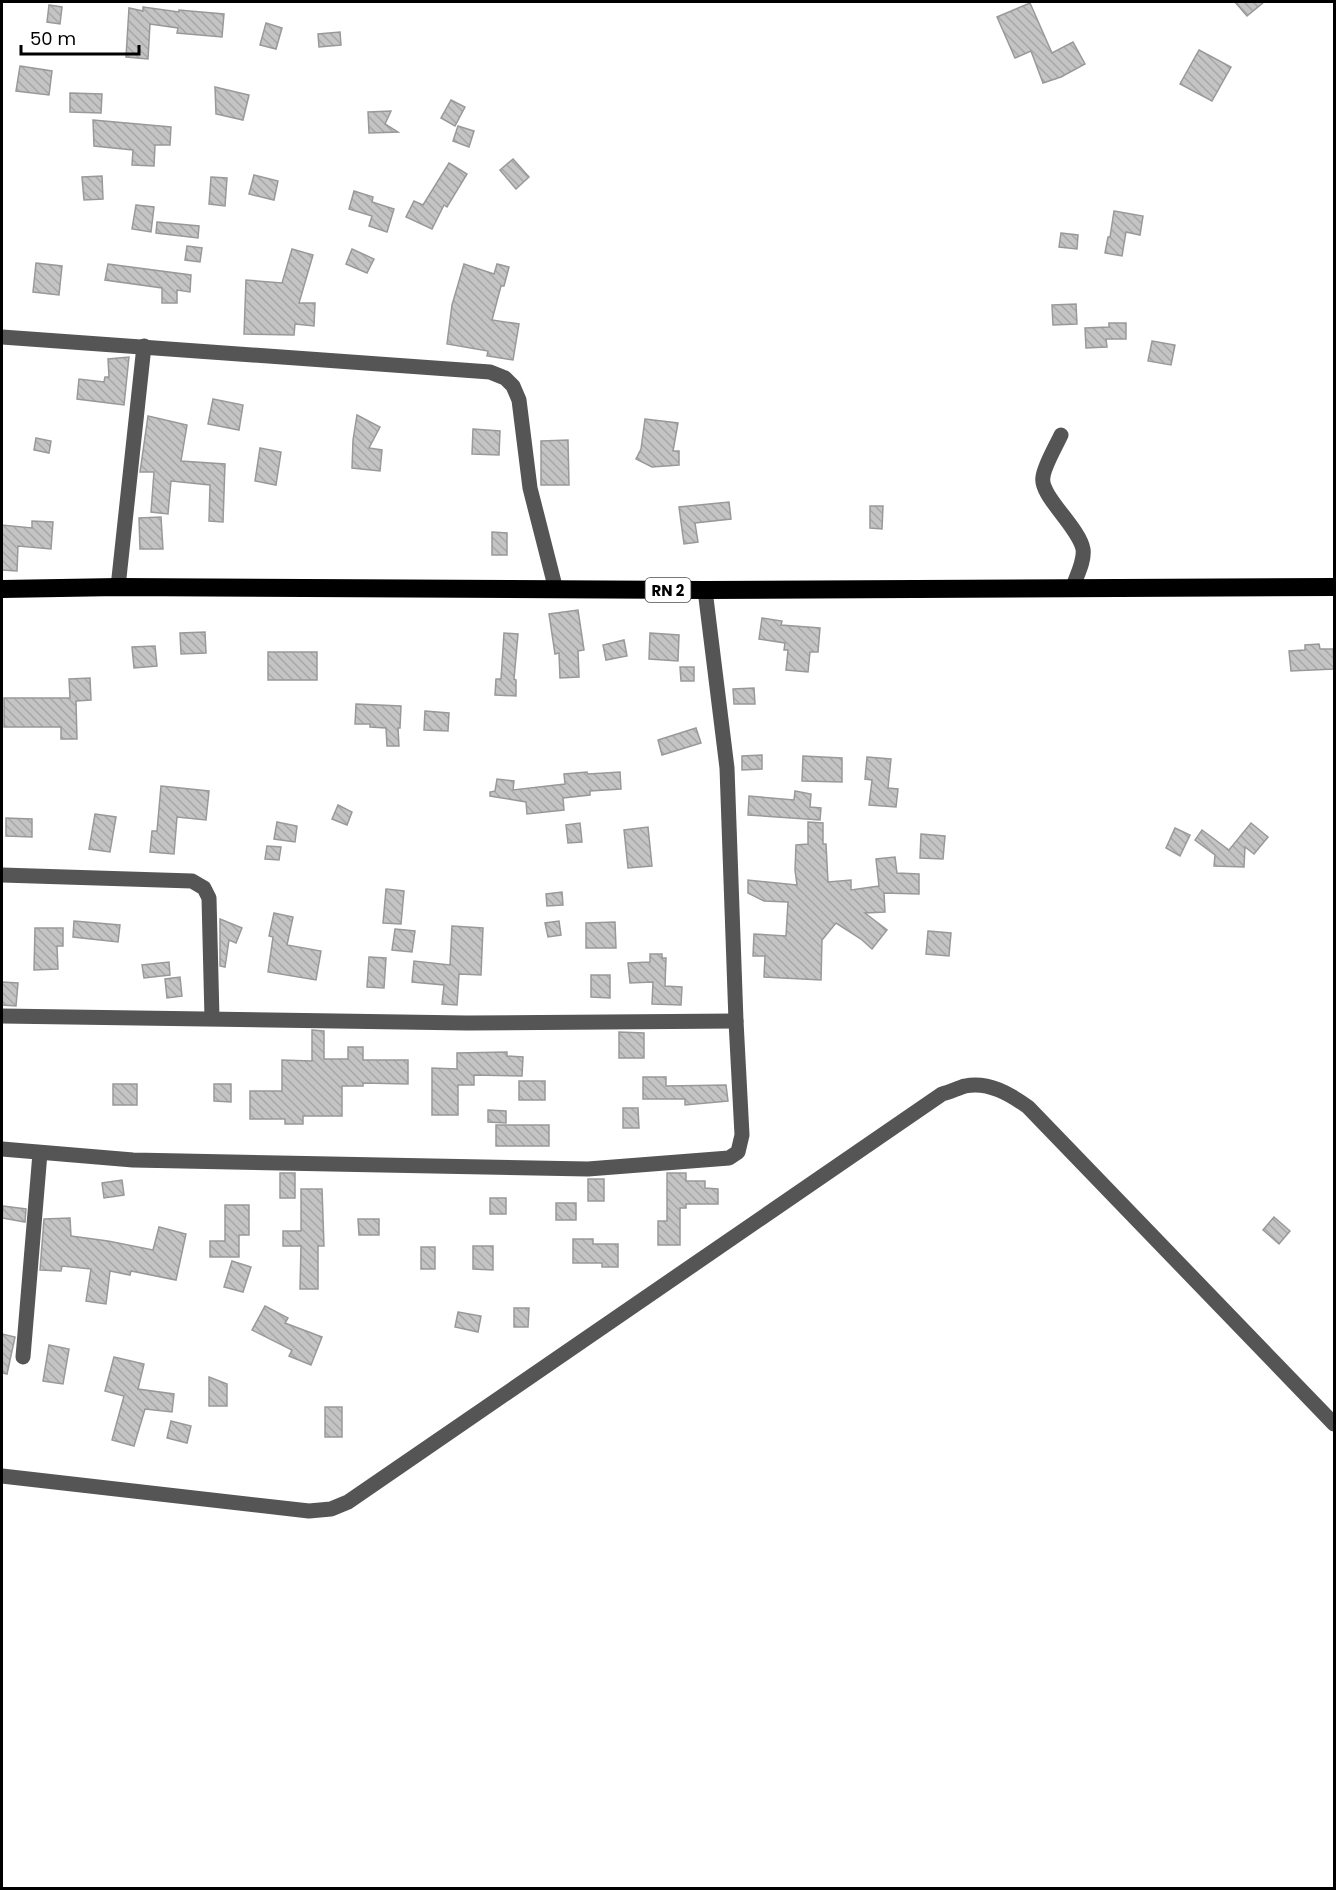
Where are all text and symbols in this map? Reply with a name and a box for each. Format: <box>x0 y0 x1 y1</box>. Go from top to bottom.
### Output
scale bar <box>21 18 140 56</box>
text: 50 m <box>30 26 76 51</box>
road number: RN 2 <box>646 578 690 602</box>

